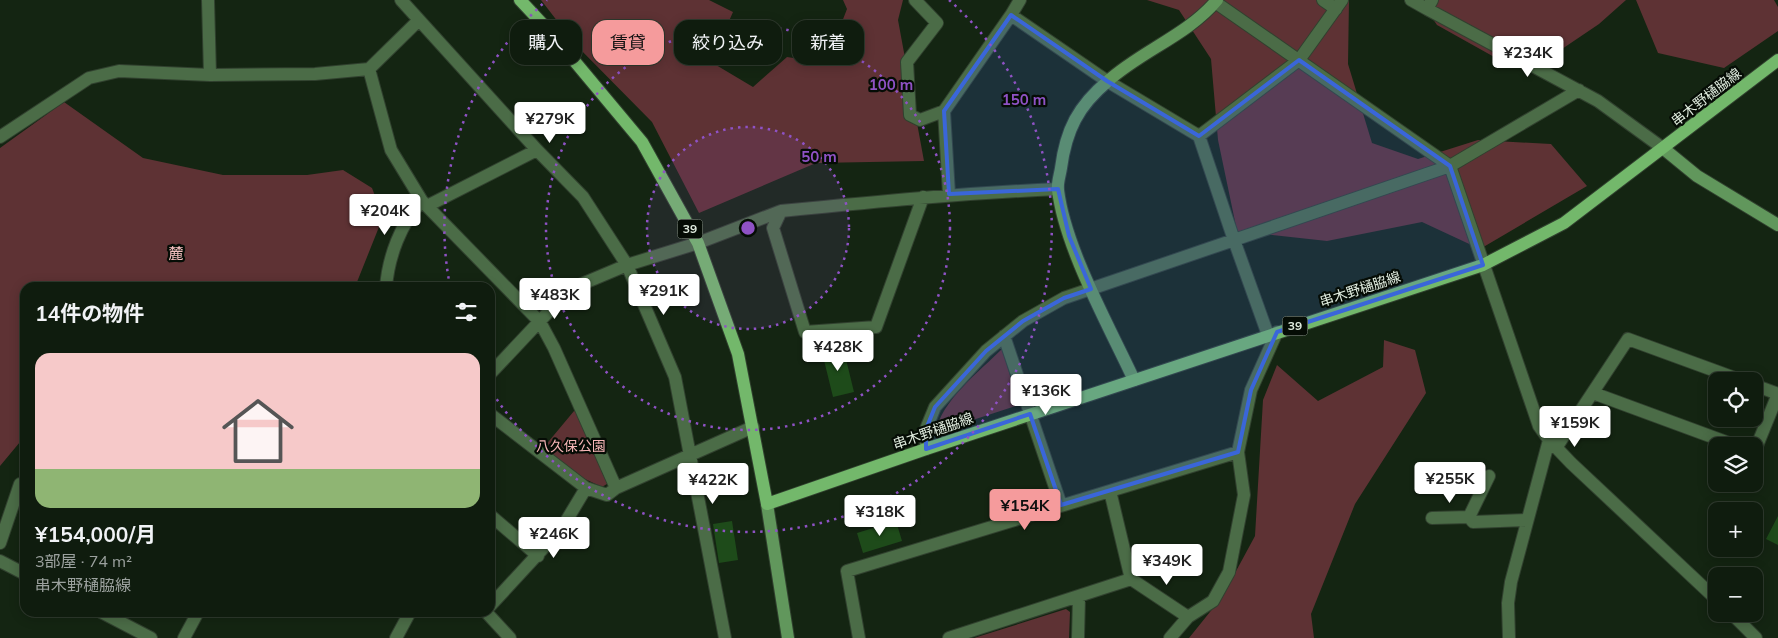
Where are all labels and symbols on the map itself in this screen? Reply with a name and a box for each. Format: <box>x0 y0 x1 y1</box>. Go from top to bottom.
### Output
pin: ¥234K <box>1493 36 1563 78</box>
street label: 串木野樋脇線 <box>1667 64 1745 130</box>
text: 100 m <box>869 75 913 94</box>
text: 150 m <box>1002 90 1046 109</box>
pin: ¥279K <box>515 102 585 144</box>
text: 50 m <box>801 147 837 166</box>
pin: ¥204K <box>350 194 420 236</box>
centre of rings <box>739 219 757 237</box>
road number: 39 <box>678 220 702 238</box>
district label: 麓 <box>168 244 184 263</box>
street label: 串木野樋脇線 <box>1317 267 1403 311</box>
pin: ¥291K <box>629 274 699 316</box>
pin: ¥483K <box>520 278 590 320</box>
road number: 39 <box>1282 316 1308 336</box>
pin: ¥428K <box>803 330 873 372</box>
pin: ¥136K <box>1011 374 1081 416</box>
pin: ¥159K <box>1540 406 1610 448</box>
street label: 串木野樋脇線 <box>890 409 976 453</box>
park label: 八久保公園 <box>536 437 606 455</box>
pin: ¥422K <box>678 462 748 505</box>
pin: ¥255K <box>1415 462 1485 504</box>
pin: ¥154K <box>990 488 1060 531</box>
pin: ¥318K <box>845 494 915 537</box>
pin: ¥246K <box>519 516 589 559</box>
pin: ¥349K <box>1132 544 1202 586</box>

